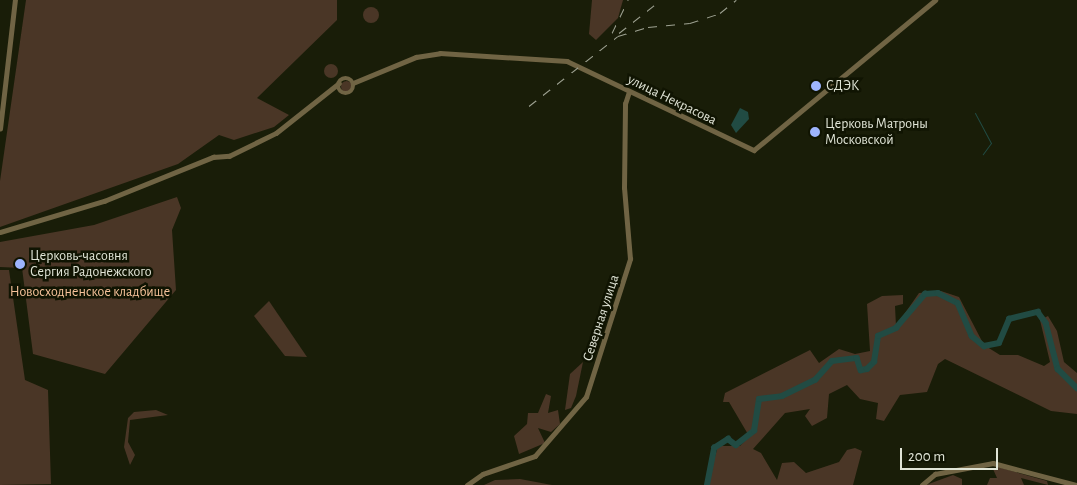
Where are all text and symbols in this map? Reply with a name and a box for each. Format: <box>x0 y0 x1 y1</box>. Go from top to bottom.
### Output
street label: улица Некрасова <box>625 71 719 129</box>
place label: СДЭК <box>826 78 859 94</box>
marker: СДЭК <box>810 80 822 92</box>
place label: Церковь Матроны Московской <box>825 116 928 148</box>
marker: Церковь Матроны Московской <box>809 126 821 138</box>
place label: Церковь-часовня Сергия Радонежского <box>30 248 152 280</box>
marker: Церковь-часовня Сергия Радонежского <box>14 258 26 270</box>
street label: Северная улица <box>579 273 623 363</box>
park label: Новосходненское кладбище <box>10 284 170 300</box>
scale bar <box>902 438 1000 470</box>
text: 200 m <box>908 449 945 464</box>

